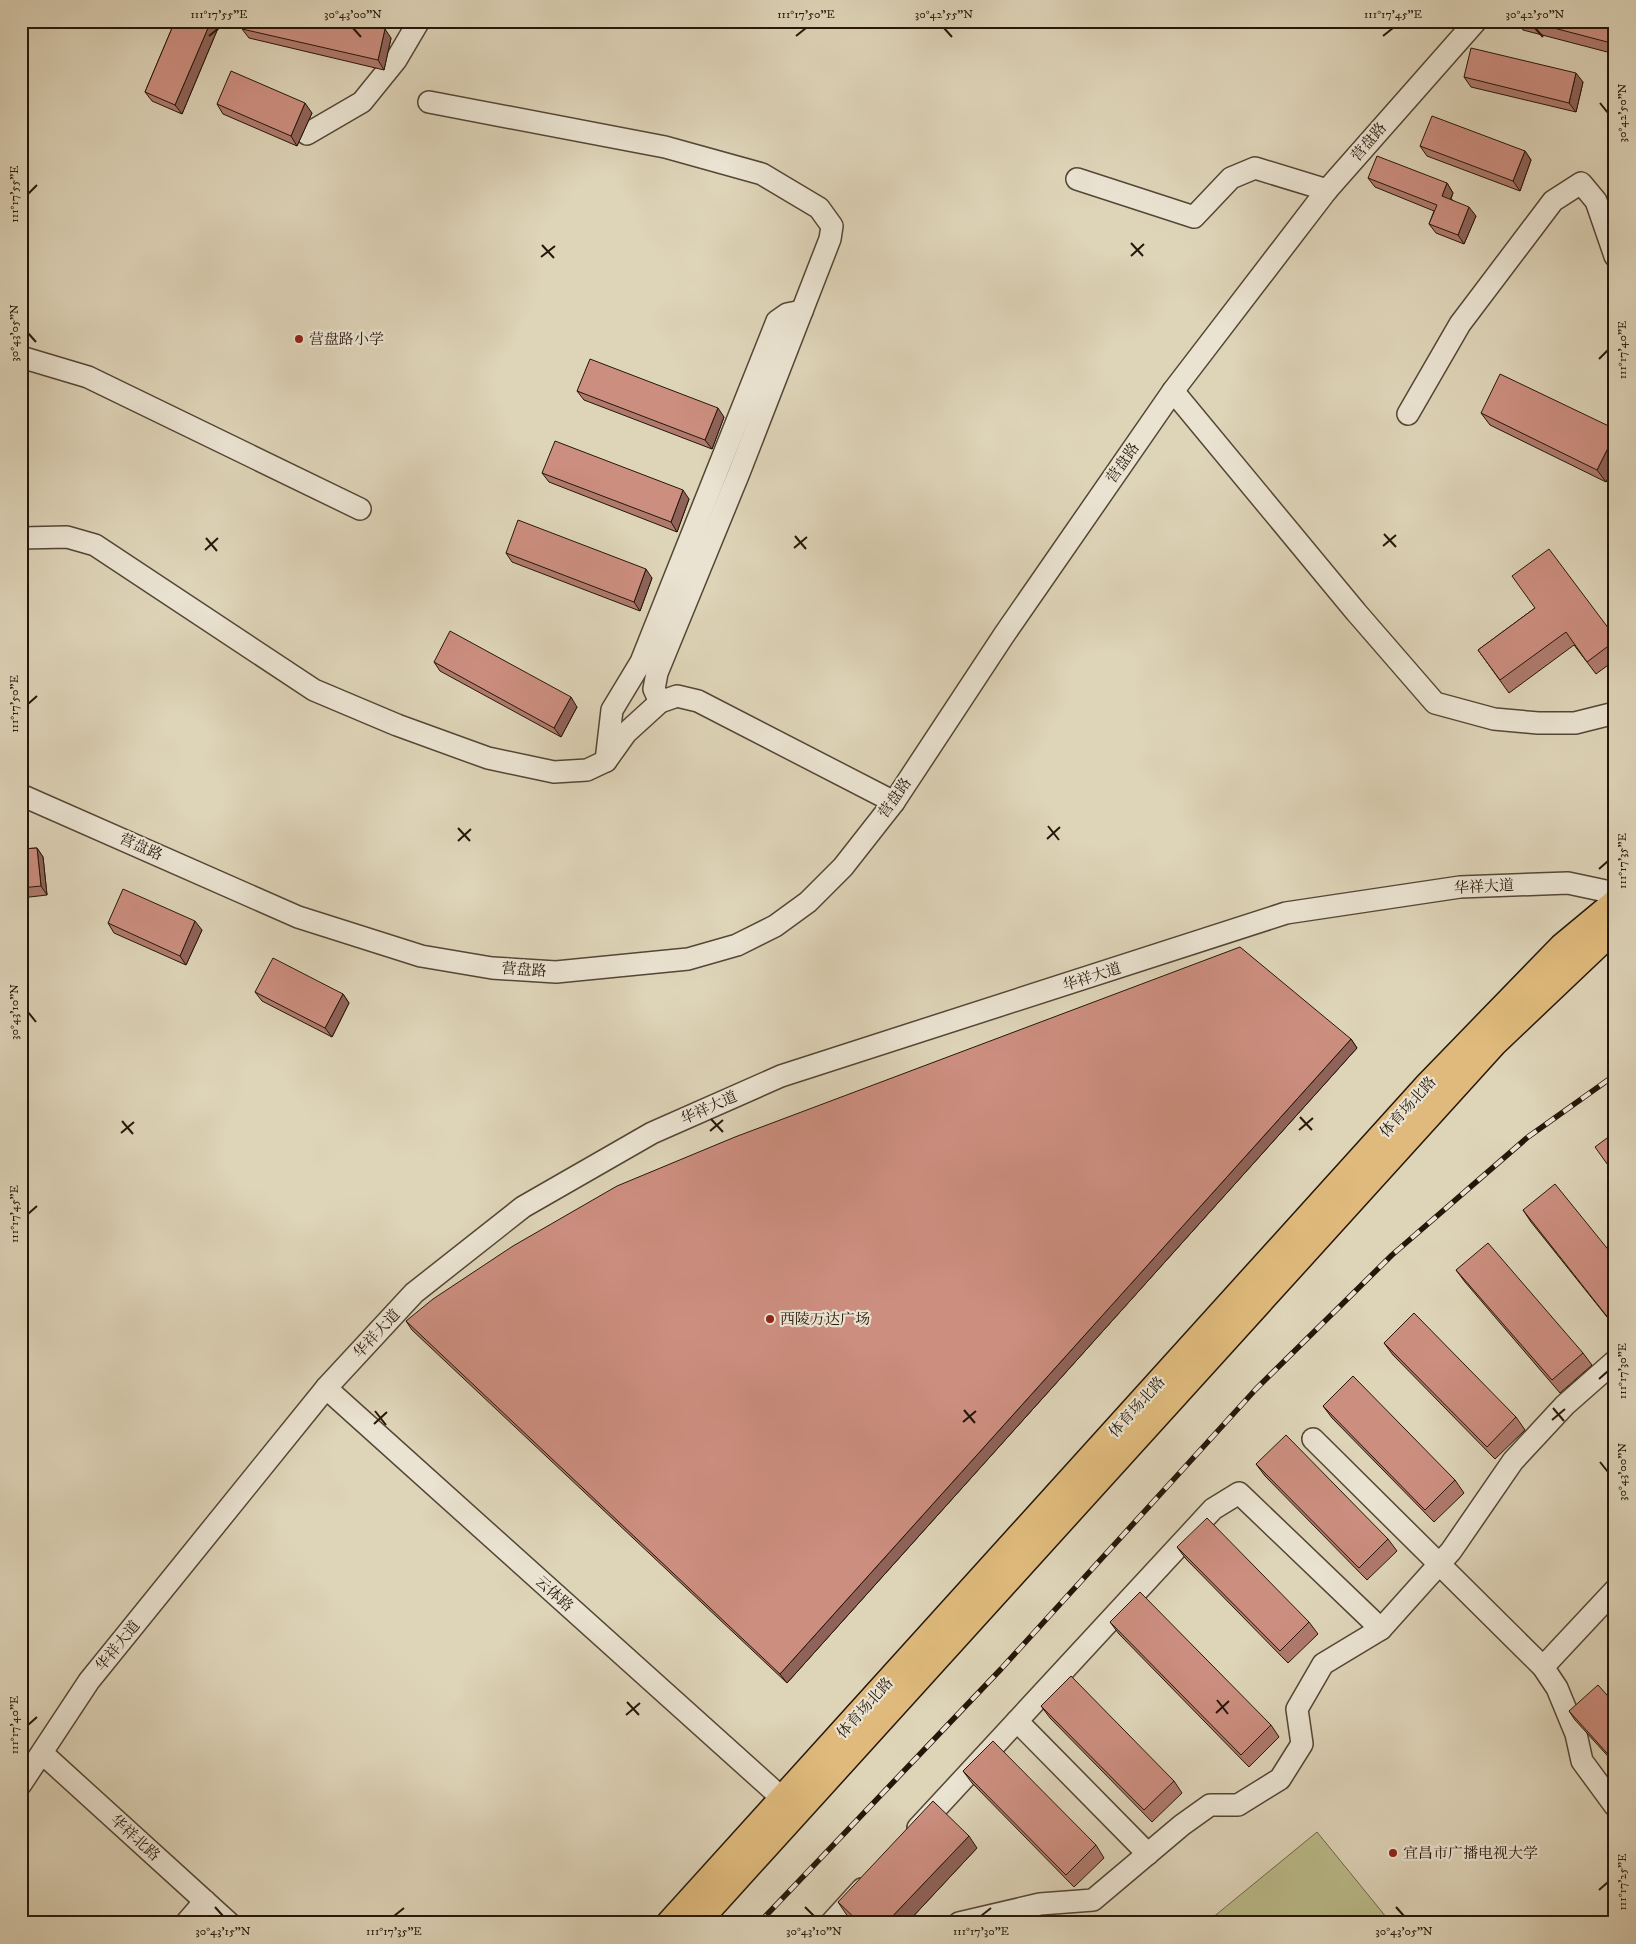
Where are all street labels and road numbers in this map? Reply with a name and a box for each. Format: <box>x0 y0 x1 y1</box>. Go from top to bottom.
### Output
street label: 营盘路 <box>1347 119 1391 165</box>
street label: 营盘路 <box>1102 439 1144 487</box>
street label: 营盘路 <box>874 774 916 822</box>
street label: 营盘路 <box>117 829 165 865</box>
street label: 华祥大道 <box>1454 876 1514 898</box>
street label: 营盘路 <box>501 959 547 981</box>
street label: 华祥大道 <box>1061 959 1123 995</box>
street label: 体育场北路 <box>1376 1073 1440 1141</box>
street label: 华祥大道 <box>678 1087 740 1129</box>
street label: 华祥大道 <box>350 1306 404 1362</box>
street label: 体育场北路 <box>1105 1373 1169 1441</box>
street label: 云体路 <box>531 1572 577 1616</box>
street label: 华祥大道 <box>92 1617 144 1675</box>
street label: 体育场北路 <box>833 1674 897 1742</box>
street label: 华祥北路 <box>106 1811 164 1865</box>

